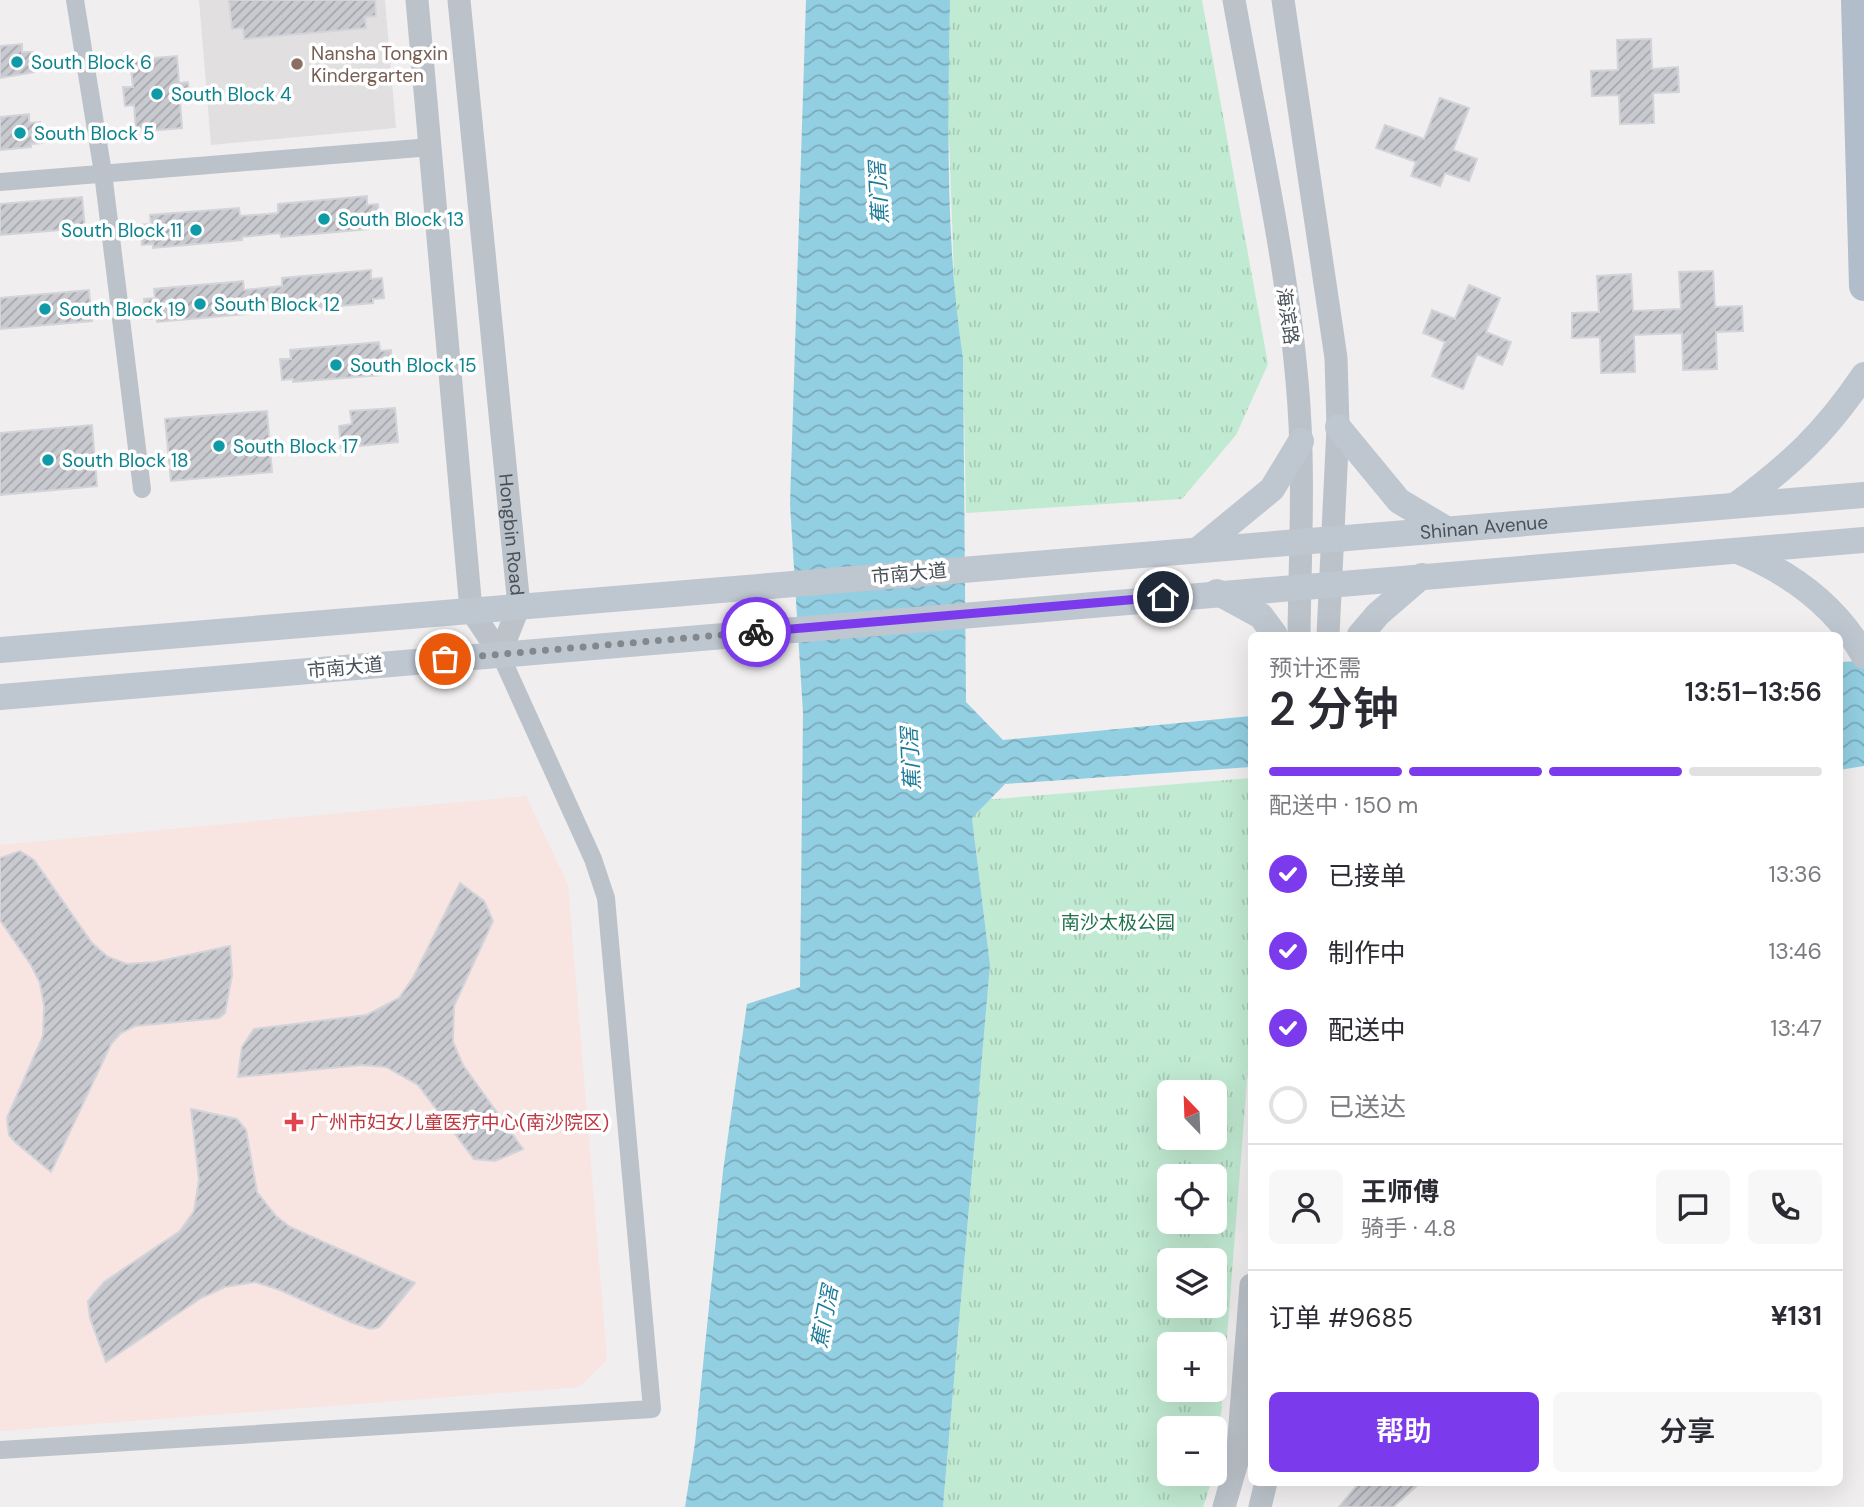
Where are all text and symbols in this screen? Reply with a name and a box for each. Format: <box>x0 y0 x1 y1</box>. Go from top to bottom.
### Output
place label: Nansha Tongxin Kindergarten <box>311 41 448 88</box>
place label: South Block 6 <box>31 50 152 75</box>
marker: South Block 6 <box>9 54 25 70</box>
marker: Nansha Tongxin Kindergarten <box>289 56 305 72</box>
place label: South Block 4 <box>171 82 292 107</box>
marker: South Block 4 <box>149 86 165 102</box>
place label: South Block 5 <box>34 121 155 146</box>
marker: South Block 5 <box>12 125 28 141</box>
water label: 蕉门滘 <box>863 158 895 225</box>
place label: South Block 13 <box>338 207 464 232</box>
marker: South Block 13 <box>316 211 332 227</box>
place label: South Block 11 <box>61 218 182 243</box>
marker: South Block 11 <box>188 222 204 238</box>
street label: 海滨路 <box>1271 286 1304 346</box>
place label: South Block 12 <box>214 292 340 317</box>
marker: South Block 12 <box>192 296 208 312</box>
place label: South Block 19 <box>59 297 186 322</box>
marker: South Block 19 <box>37 301 53 317</box>
place label: South Block 15 <box>350 353 477 378</box>
marker: South Block 15 <box>328 357 344 373</box>
place label: South Block 17 <box>233 434 358 459</box>
marker: South Block 17 <box>211 438 227 454</box>
place label: South Block 18 <box>62 448 189 473</box>
marker: South Block 18 <box>40 452 56 468</box>
street label: Hongbin Road <box>493 472 530 597</box>
street label: Shinan Avenue <box>1419 509 1549 545</box>
street label: 市南大道 <box>870 558 948 589</box>
pin <box>1133 567 1193 627</box>
icon: home <box>1144 578 1182 616</box>
courier <box>721 597 791 667</box>
icon: bike <box>737 613 775 651</box>
pin <box>415 629 475 689</box>
icon: bag <box>426 640 464 678</box>
street label: 市南大道 <box>306 652 384 683</box>
text: 预计还需 <box>1269 653 1361 683</box>
text: 13:51–13:56 <box>1685 675 1822 709</box>
text: 2 分钟 <box>1269 679 1399 739</box>
water label: 蕉门滘 <box>895 724 927 791</box>
text: 配送中 · 150 m <box>1269 790 1418 820</box>
icon: check <box>1269 855 1307 893</box>
text: 已接单 <box>1328 859 1406 893</box>
text: 13:36 <box>1769 859 1822 889</box>
park label: 南沙太极公园 <box>1061 910 1175 935</box>
icon: check <box>1269 932 1307 970</box>
text: 制作中 <box>1328 936 1406 970</box>
text: 13:46 <box>1768 936 1822 966</box>
icon: check <box>1269 1009 1307 1047</box>
text: 配送中 <box>1328 1013 1406 1047</box>
text: 13:47 <box>1770 1013 1822 1043</box>
north arrow <box>1157 1080 1227 1150</box>
map controls <box>1157 1080 1227 1486</box>
text: 已送达 <box>1328 1090 1406 1124</box>
place label: 广州市妇女儿童医疗中心(南沙院区) <box>310 1110 609 1135</box>
marker: 广州市妇女儿童医疗中心(南沙院区) <box>284 1112 304 1132</box>
button: locate <box>1157 1164 1227 1234</box>
button: person <box>1269 1170 1343 1244</box>
button: chat <box>1656 1170 1730 1244</box>
button: phone <box>1748 1170 1822 1244</box>
text: 王师傅 <box>1361 1175 1439 1209</box>
text: 骑手 · 4.8 <box>1361 1213 1456 1243</box>
button: layers <box>1157 1248 1227 1318</box>
water label: 蕉门滘 <box>805 1280 845 1351</box>
text: ¥131 <box>1771 1299 1822 1333</box>
text: 订单 #9685 <box>1269 1301 1413 1335</box>
button: + <box>1157 1332 1227 1402</box>
button: 帮助 <box>1269 1392 1539 1472</box>
button: 分享 <box>1553 1392 1822 1472</box>
button: − <box>1157 1416 1227 1486</box>

